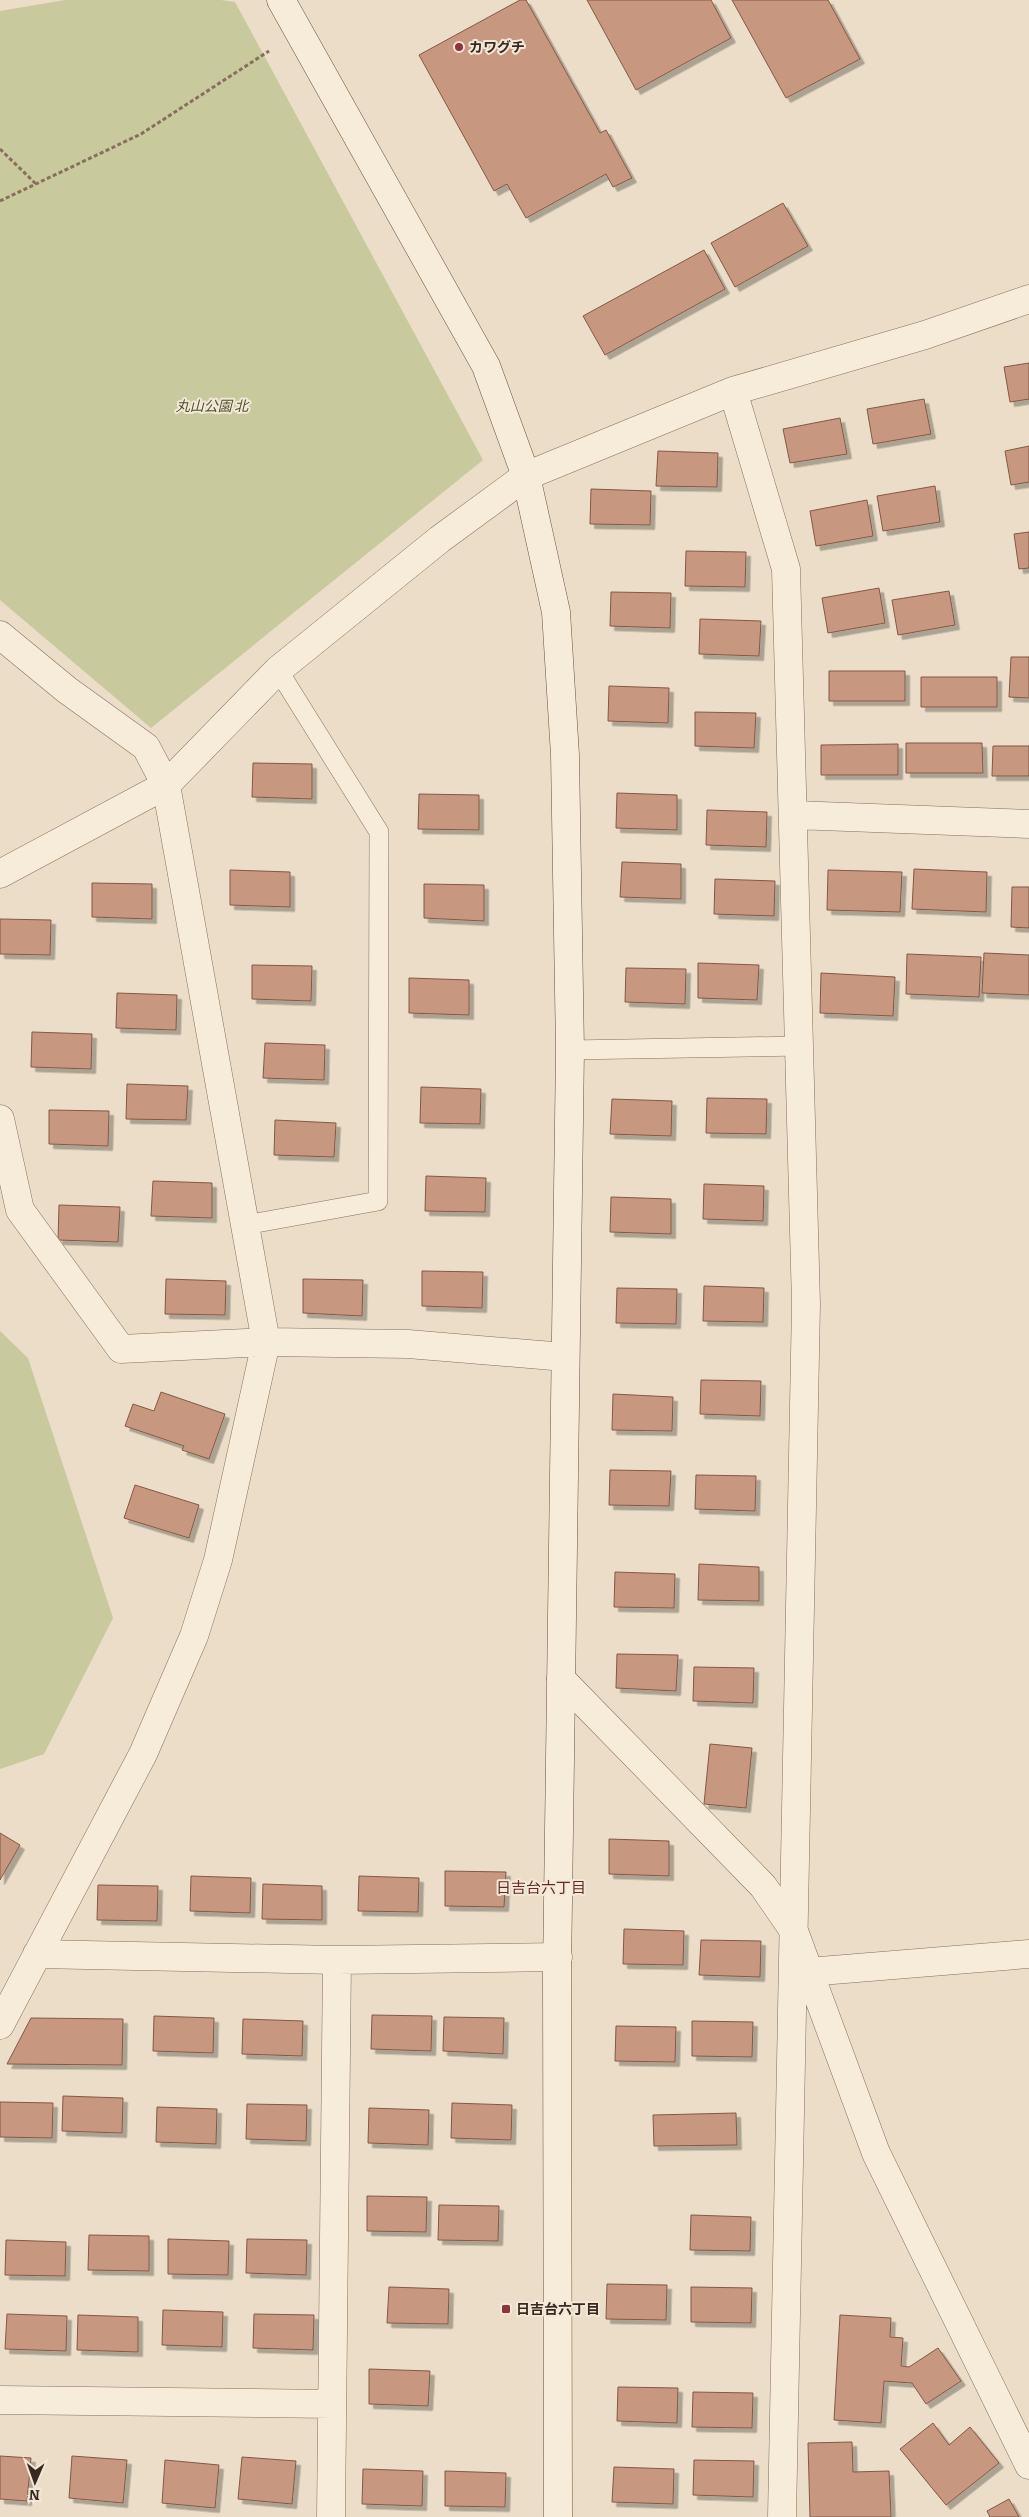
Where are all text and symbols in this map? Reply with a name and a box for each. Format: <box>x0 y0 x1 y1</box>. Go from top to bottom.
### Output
place label: カワグチ <box>469 39 525 56</box>
marker: カワグチ <box>453 41 465 53</box>
park label: 丸山公園 北 <box>176 398 250 415</box>
district label: 日吉台六丁目 <box>496 1879 586 1897</box>
place label: 日吉台六丁目 <box>516 2301 600 2318</box>
marker: 日吉台六丁目 <box>500 2303 512 2315</box>
north arrow <box>10 2457 60 2507</box>
text: N <box>29 2486 40 2503</box>

